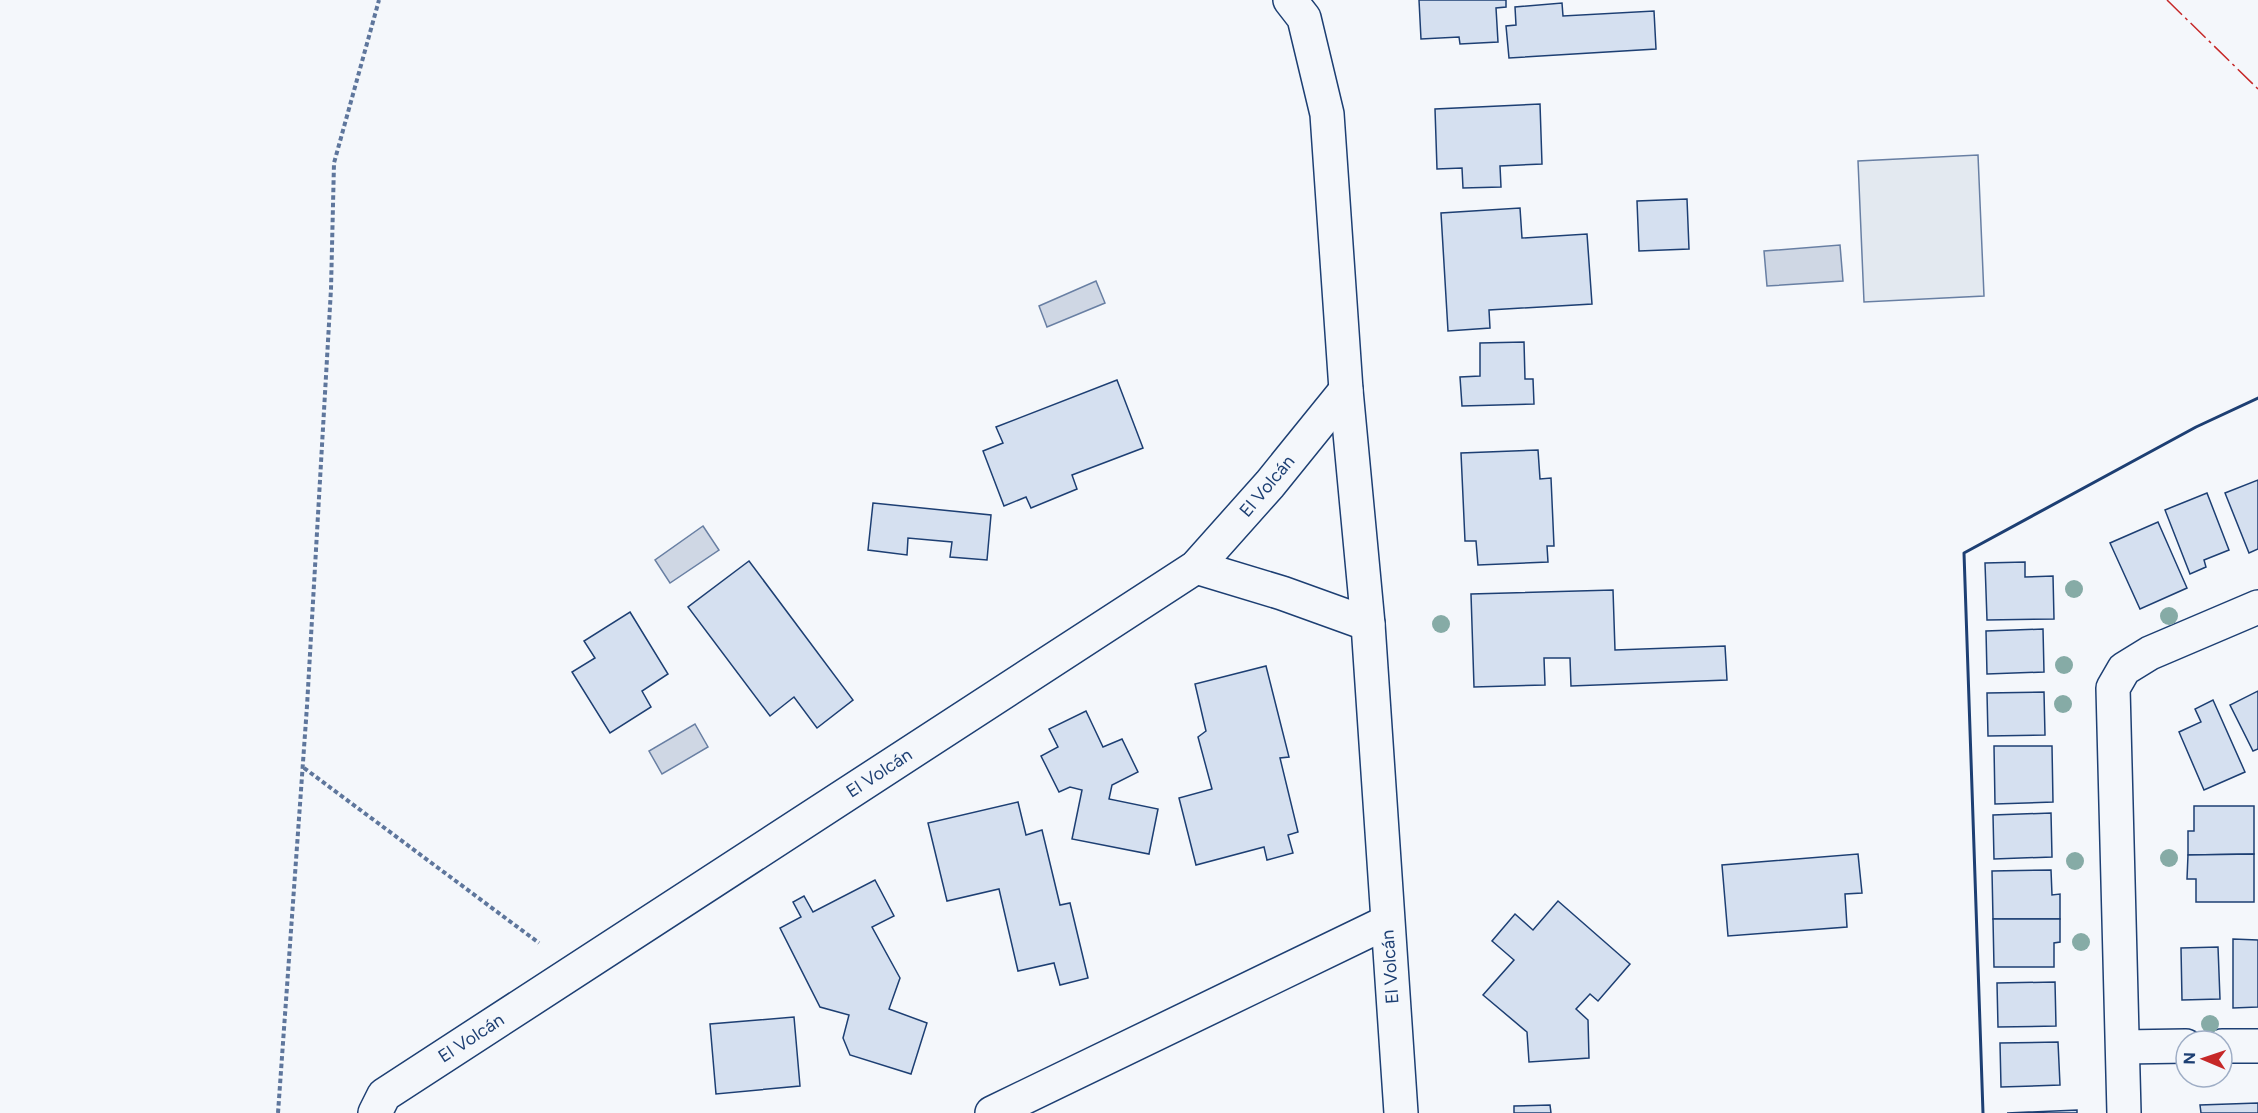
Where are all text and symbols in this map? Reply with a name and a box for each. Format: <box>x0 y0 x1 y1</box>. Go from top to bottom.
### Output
street label: El Volcán <box>1235 451 1299 521</box>
street label: El Volcán <box>842 744 916 802</box>
street label: El Volcán <box>1376 929 1404 1005</box>
street label: El Volcán <box>434 1009 508 1067</box>
north arrow <box>2174 1029 2234 1089</box>
text: N <box>2180 1052 2199 1065</box>

